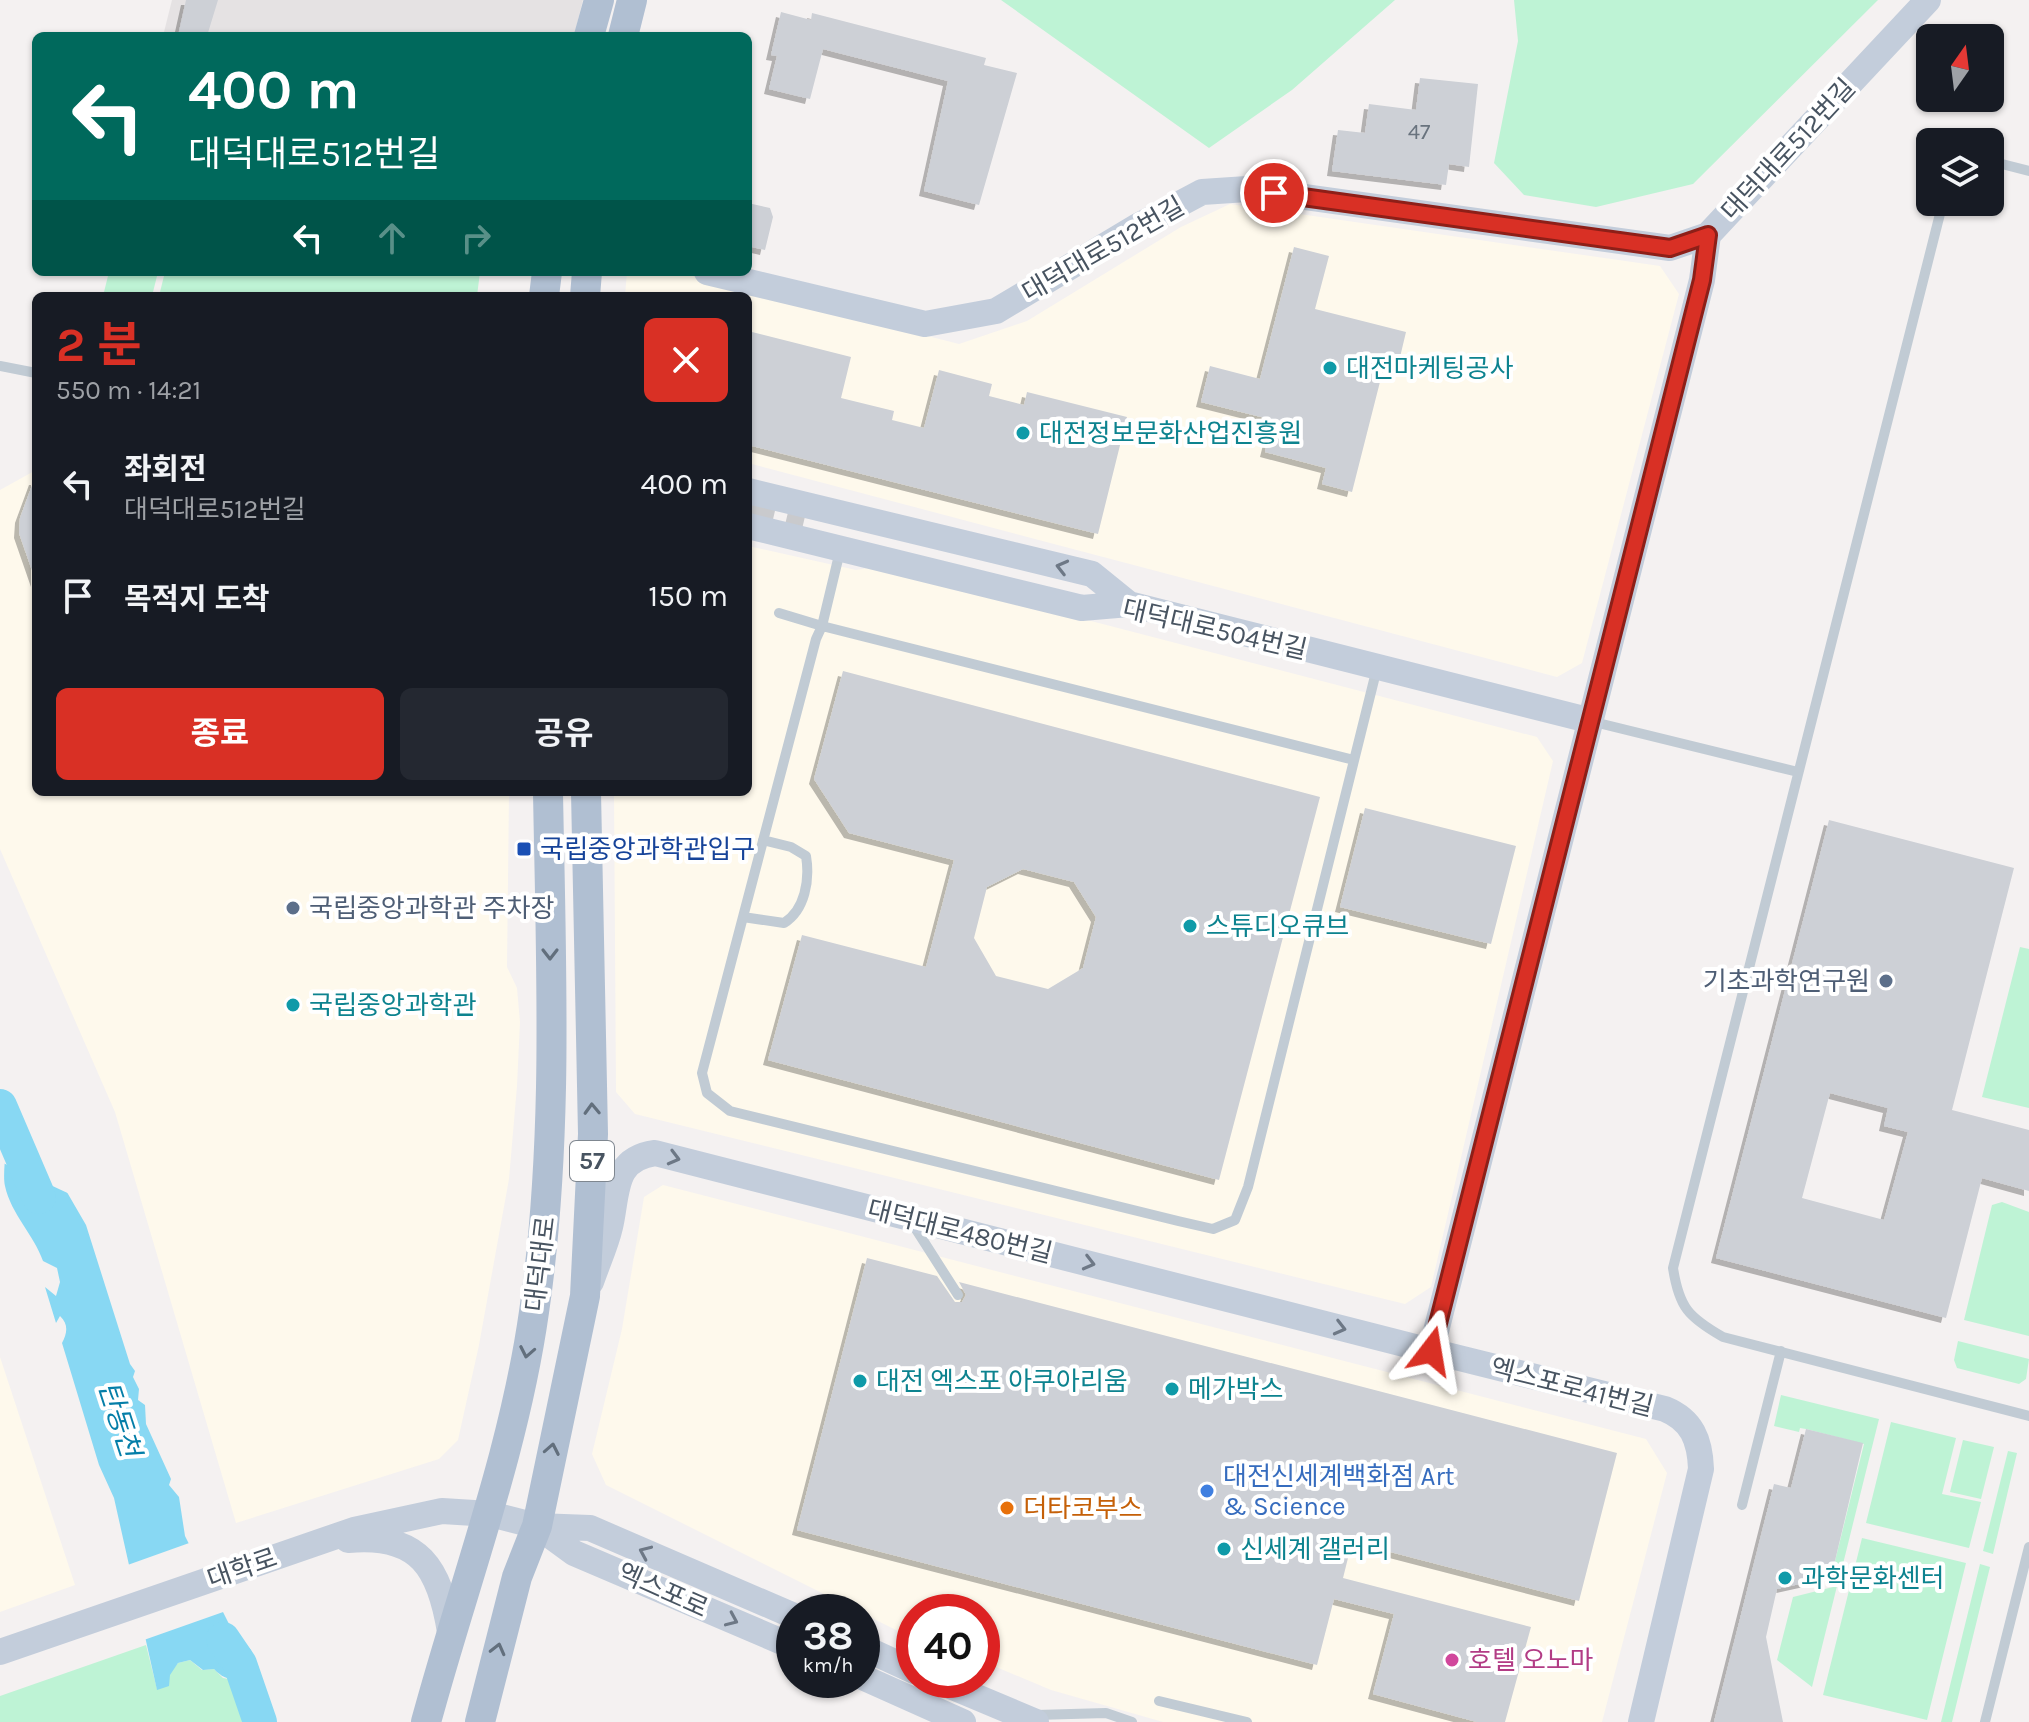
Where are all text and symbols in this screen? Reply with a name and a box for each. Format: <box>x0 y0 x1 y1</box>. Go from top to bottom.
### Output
north arrow <box>1916 24 2004 112</box>
map controls <box>1916 24 2004 216</box>
text: 400 m <box>188 57 359 122</box>
icon: left <box>56 64 160 168</box>
street label: 대덕대로512번길 <box>1715 72 1862 226</box>
house number: 47 <box>1408 119 1430 145</box>
button: layers <box>1916 128 2004 216</box>
text: 대덕대로512번길 <box>188 133 440 175</box>
pin <box>1240 159 1308 227</box>
icon: arrive <box>1252 171 1296 215</box>
street label: 대덕대로512번길 <box>1017 191 1190 308</box>
icon: left <box>286 216 330 260</box>
icon: ahead <box>370 216 414 260</box>
icon: right <box>454 216 498 260</box>
text: 2 분 <box>56 317 141 373</box>
button: close <box>644 318 728 402</box>
place label: 대전마케팅공사 <box>1346 353 1514 384</box>
marker: 대전마케팅공사 <box>1321 359 1339 377</box>
text: 550 m · 14:21 <box>56 375 201 406</box>
place label: 대전정보문화산업진흥원 <box>1039 418 1302 449</box>
marker: 대전정보문화산업진흥원 <box>1014 424 1032 442</box>
text: 좌회전 <box>124 451 207 487</box>
icon: left <box>56 462 100 506</box>
text: 400 m <box>640 466 728 502</box>
text: 대덕대로512번길 <box>124 494 306 525</box>
one-way arrow <box>1055 559 1069 576</box>
icon: arrive <box>56 574 100 618</box>
text: 150 m <box>648 578 728 614</box>
text: 목적지 도착 <box>124 581 270 617</box>
street label: 대덕대로504번길 <box>1120 593 1310 666</box>
button: 종료 <box>56 688 384 780</box>
button: 공유 <box>400 688 728 780</box>
place label: 국립중앙과학관입구 <box>540 834 755 865</box>
marker: 국립중앙과학관입구 <box>515 840 533 858</box>
place label: 국립중앙과학관 주차장 <box>309 893 554 924</box>
marker: 국립중앙과학관 주차장 <box>284 899 302 917</box>
place label: 스튜디오큐브 <box>1206 911 1350 942</box>
marker: 스튜디오큐브 <box>1181 917 1199 935</box>
one-way arrow <box>541 948 559 961</box>
place label: 기초과학연구원 <box>1703 966 1870 997</box>
marker: 기초과학연구원 <box>1877 972 1895 990</box>
place label: 국립중앙과학관 <box>309 990 477 1021</box>
marker: 국립중앙과학관 <box>284 996 302 1014</box>
one-way arrow <box>583 1102 600 1115</box>
road number: 57 <box>570 1141 614 1181</box>
one-way arrow <box>666 1149 680 1165</box>
street label: 대덕대로480번길 <box>864 1194 1056 1269</box>
street label: 대덕대로 <box>519 1215 562 1313</box>
one-way arrow <box>1081 1254 1095 1271</box>
position arrow <box>1389 1309 1473 1393</box>
one-way arrow <box>1333 1319 1347 1336</box>
one-way arrow <box>519 1346 536 1359</box>
street label: 엑스포로41번길 <box>1487 1352 1656 1423</box>
place label: 대전 엑스포 아쿠아리움 <box>876 1366 1128 1397</box>
marker: 대전 엑스포 아쿠아리움 <box>851 1372 869 1390</box>
place label: 메가박스 <box>1188 1374 1284 1405</box>
water label: 탄동천 <box>92 1377 148 1464</box>
marker: 메가박스 <box>1163 1380 1181 1398</box>
one-way arrow <box>543 1443 560 1456</box>
place label: 대전신세계백화점 Art & Science <box>1223 1461 1455 1522</box>
marker: 대전신세계백화점 Art & Science <box>1198 1482 1216 1500</box>
place label: 더타코부스 <box>1023 1493 1143 1524</box>
marker: 더타코부스 <box>998 1499 1016 1517</box>
place label: 신세계 갤러리 <box>1240 1534 1390 1565</box>
marker: 신세계 갤러리 <box>1215 1540 1233 1558</box>
street label: 대학로 <box>203 1542 281 1595</box>
one-way arrow <box>639 1545 654 1561</box>
street label: 엑스포로 <box>613 1557 713 1624</box>
place label: 과학문화센터 <box>1801 1563 1945 1594</box>
marker: 과학문화센터 <box>1776 1569 1794 1587</box>
speed limit sign: 40 <box>896 1594 1000 1698</box>
one-way arrow <box>724 1610 738 1626</box>
text: 38 <box>803 1612 853 1659</box>
one-way arrow <box>489 1643 506 1657</box>
place label: 호텔 오노마 <box>1468 1645 1594 1676</box>
marker: 호텔 오노마 <box>1443 1651 1461 1669</box>
text: km/h <box>803 1654 853 1677</box>

